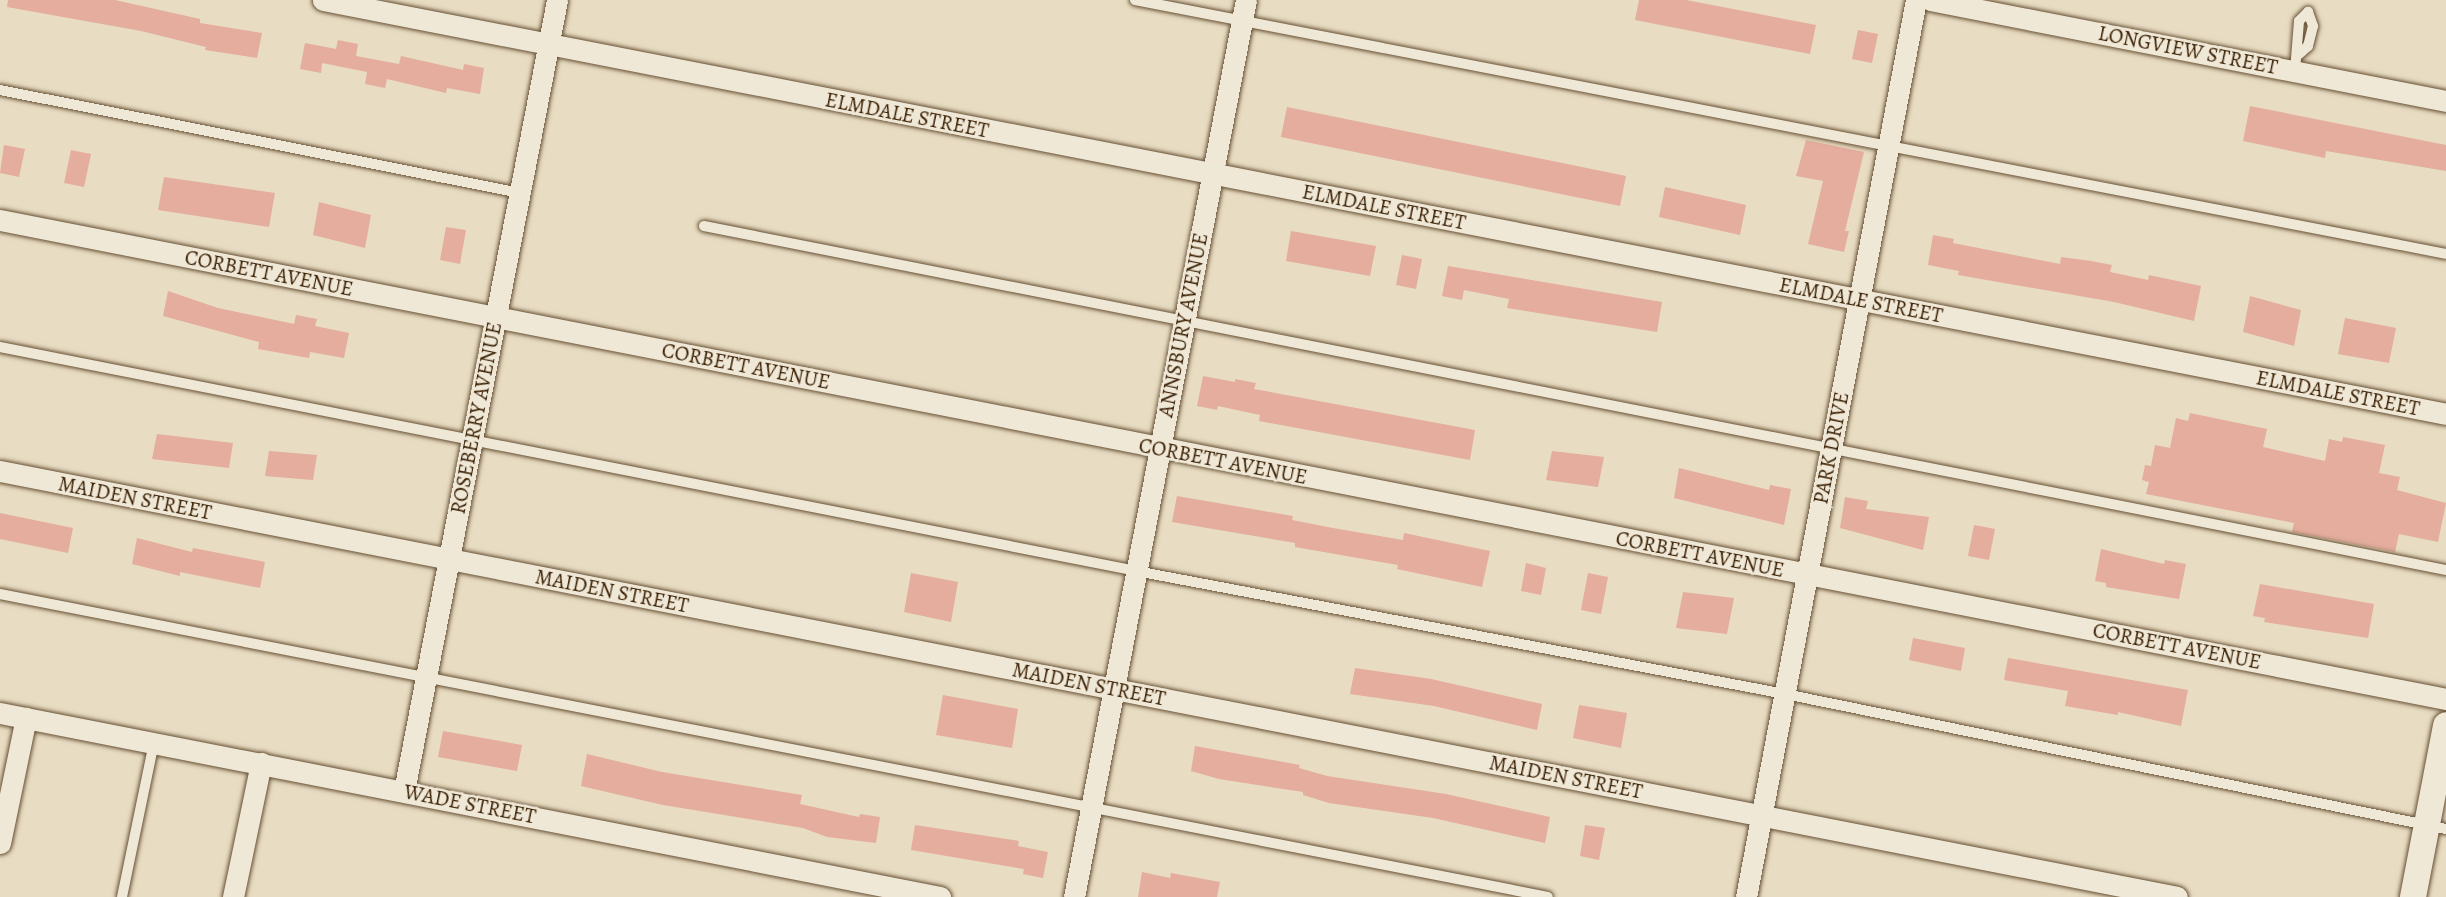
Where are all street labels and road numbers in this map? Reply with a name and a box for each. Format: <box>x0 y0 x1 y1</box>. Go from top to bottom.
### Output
street label: LONGVIEW STREET <box>2096 20 2280 80</box>
street label: ELMDALE STREET <box>823 87 991 143</box>
street label: ELMDALE STREET <box>1300 179 1468 235</box>
street label: ANNSBURY AVENUE <box>1153 231 1213 419</box>
street label: CORBETT AVENUE <box>183 244 355 302</box>
street label: ELMDALE STREET <box>1777 272 1945 328</box>
street label: ROSEBERRY AVENUE <box>445 320 507 516</box>
street label: CORBETT AVENUE <box>660 337 832 395</box>
street label: ELMDALE STREET <box>2254 365 2422 421</box>
street label: PARK DRIVE <box>1808 390 1854 506</box>
street label: CORBETT AVENUE <box>1137 432 1309 490</box>
street label: MAIDEN STREET <box>56 471 214 525</box>
street label: CORBETT AVENUE <box>1614 525 1786 583</box>
street label: MAIDEN STREET <box>533 564 691 618</box>
street label: CORBETT AVENUE <box>2091 617 2263 675</box>
street label: MAIDEN STREET <box>1010 657 1168 711</box>
street label: MAIDEN STREET <box>1487 750 1645 804</box>
street label: WADE STREET <box>402 779 538 829</box>

